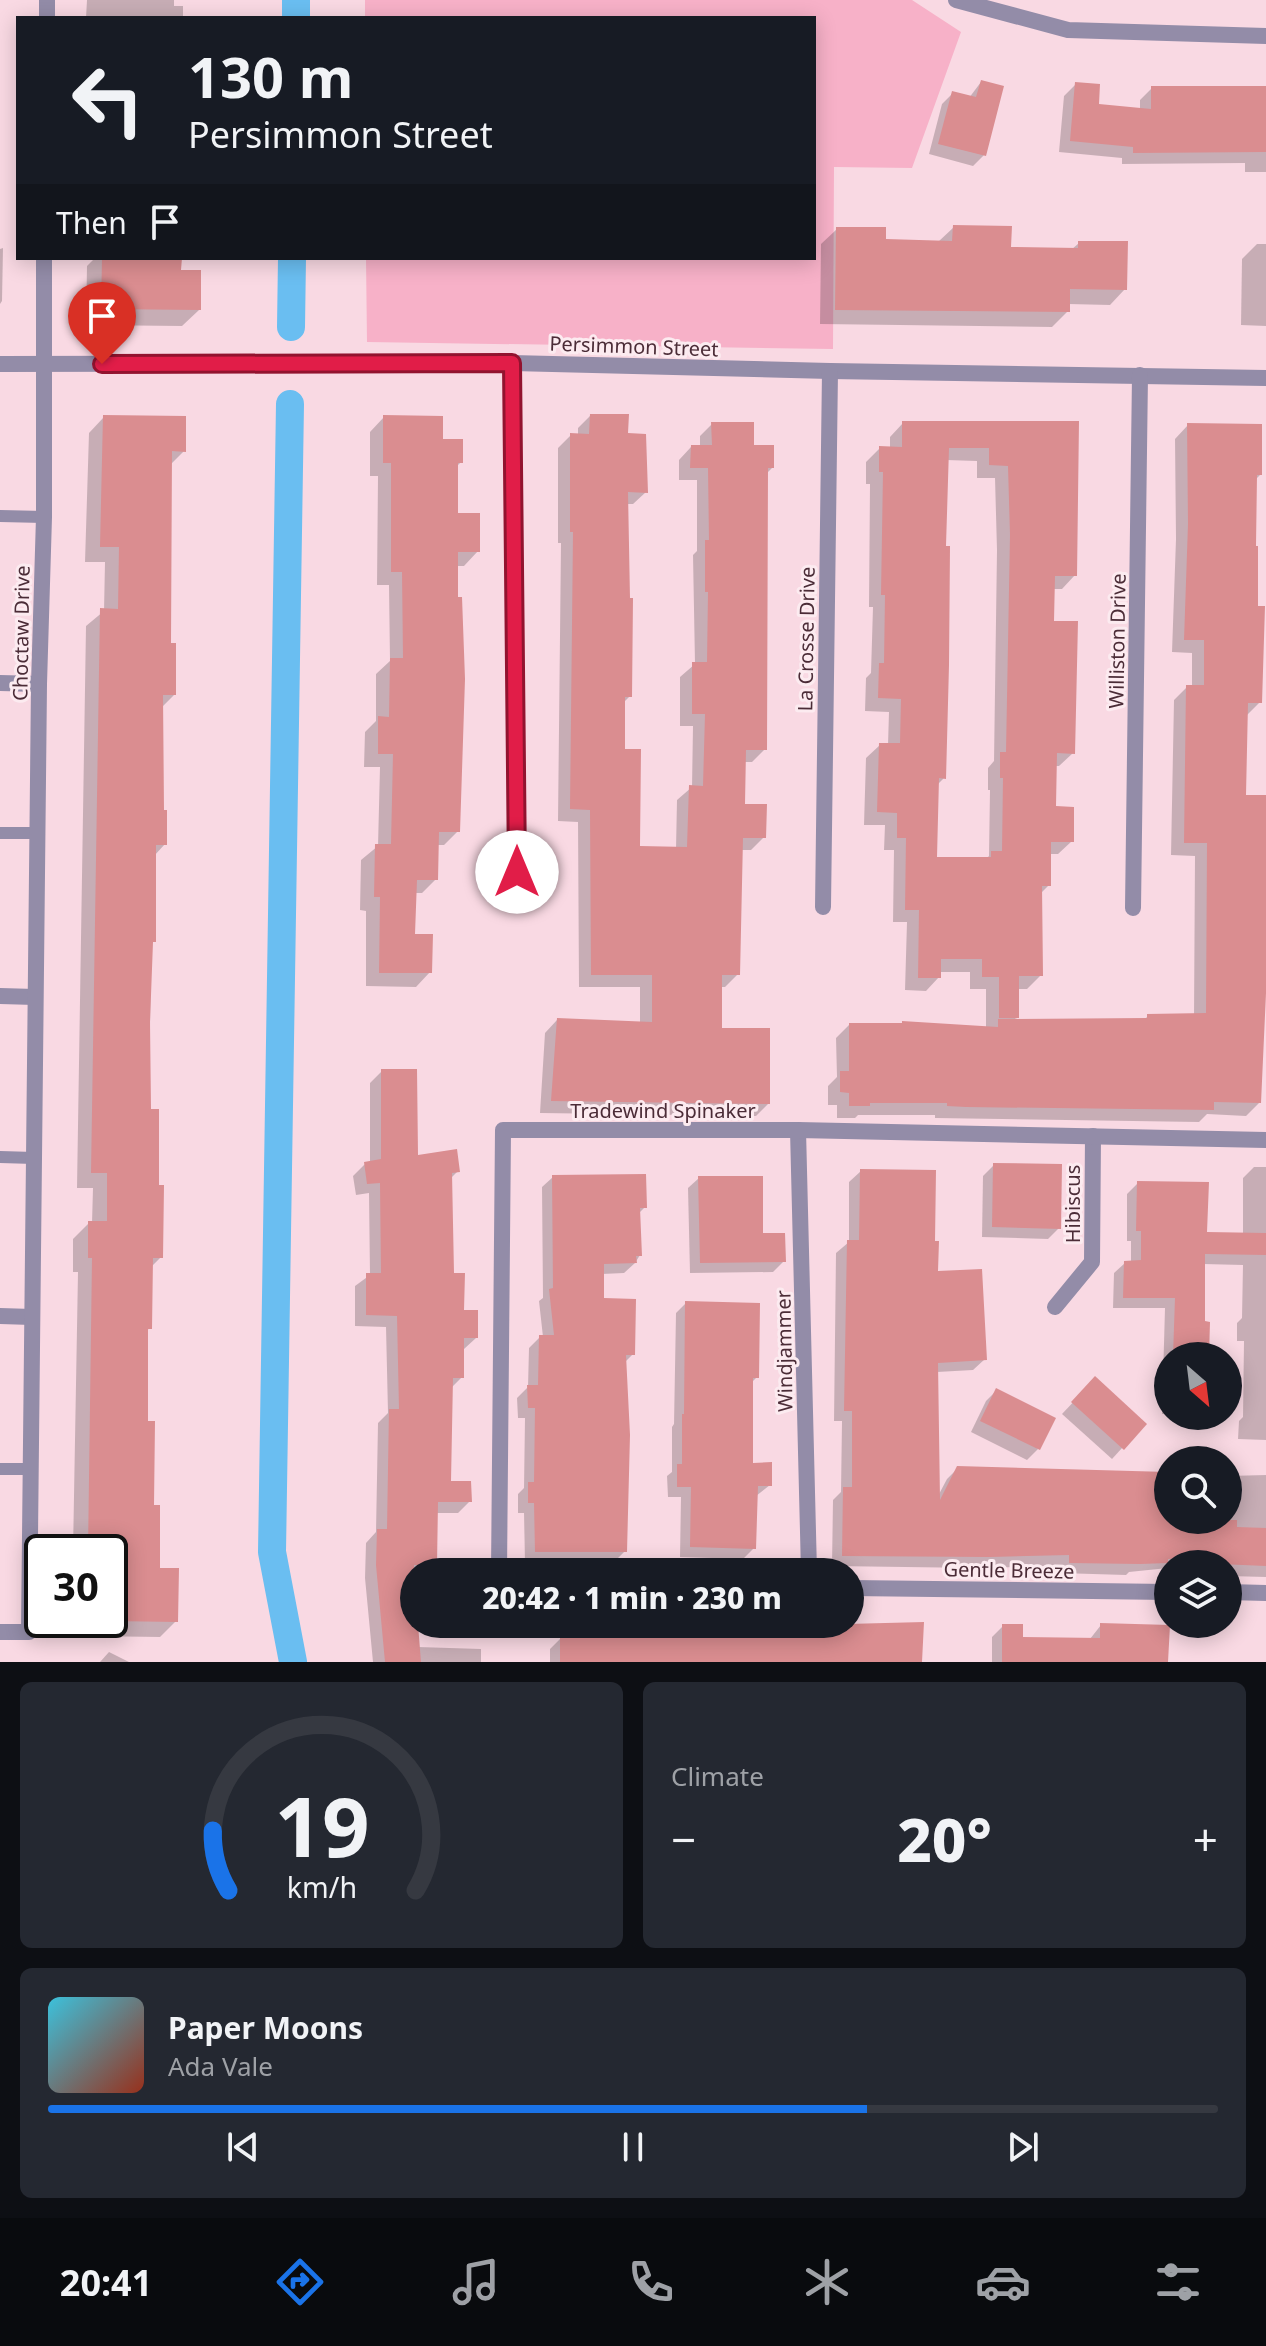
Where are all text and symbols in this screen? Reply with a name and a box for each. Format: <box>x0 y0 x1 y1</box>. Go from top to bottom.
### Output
text: 130 m <box>188 38 353 114</box>
icon: left <box>56 48 160 152</box>
text: Persimmon Street <box>188 110 493 159</box>
icon: arrive <box>143 200 187 244</box>
text: Then <box>56 202 127 243</box>
pin <box>68 282 136 364</box>
icon: arrive <box>80 294 124 338</box>
street label: Persimmon Street <box>549 330 719 362</box>
street label: Choctaw Drive <box>6 565 36 701</box>
street label: La Crosse Drive <box>791 566 821 712</box>
street label: Williston Drive <box>1102 573 1132 709</box>
position arrow <box>475 830 559 914</box>
street label: Tradewind Spinaker <box>570 1097 756 1124</box>
street label: Hibiscus <box>1059 1165 1086 1243</box>
street label: Windjammer <box>769 1290 799 1412</box>
north arrow <box>1154 1342 1242 1430</box>
map controls <box>1154 1342 1242 1638</box>
button: search <box>1154 1446 1242 1534</box>
speed limit sign: 30 <box>24 1534 128 1638</box>
button: layers <box>1154 1550 1242 1638</box>
street label: Gentle Breeze <box>943 1555 1075 1585</box>
text: 20:42 · 1 min · 230 m <box>482 1577 782 1618</box>
text: Climate <box>671 1758 764 1794</box>
text: 19 <box>274 1768 369 1881</box>
text: 20° <box>897 1798 992 1880</box>
text: − <box>671 1809 696 1869</box>
text: + <box>1193 1809 1218 1869</box>
text: km/h <box>286 1867 357 1906</box>
text: Paper Moons <box>168 2007 363 2048</box>
text: Ada Vale <box>168 2048 273 2084</box>
icon: previous <box>221 2125 265 2169</box>
icon: pause <box>611 2125 655 2169</box>
icon: next <box>1001 2125 1045 2169</box>
icon: directions <box>272 2254 328 2310</box>
icon: music <box>448 2254 504 2310</box>
icon: phone <box>623 2254 679 2310</box>
icon: climate <box>799 2254 855 2310</box>
icon: car <box>975 2254 1031 2310</box>
icon: filters <box>1150 2254 1206 2310</box>
text: 20:41 <box>60 2258 152 2307</box>

